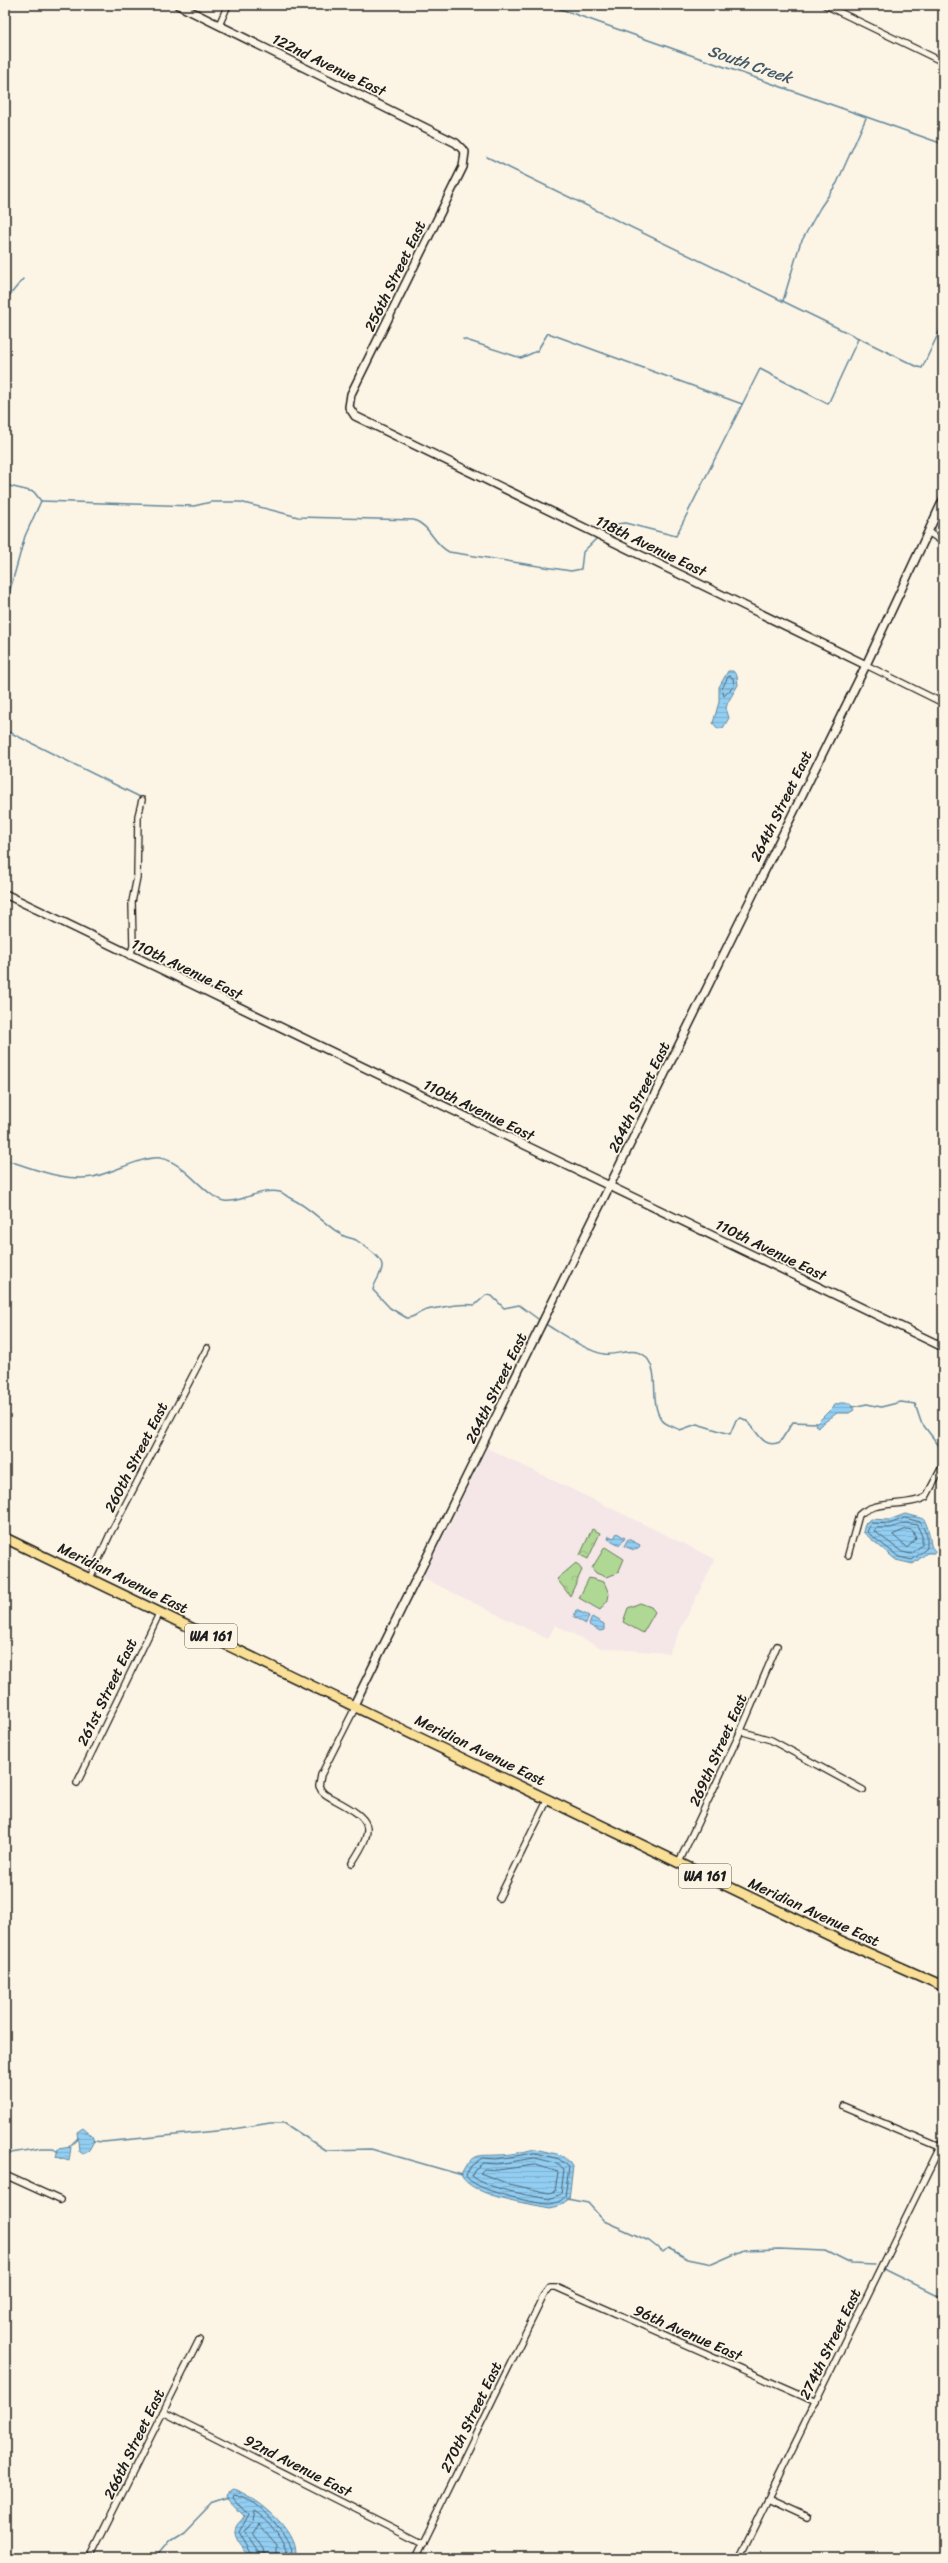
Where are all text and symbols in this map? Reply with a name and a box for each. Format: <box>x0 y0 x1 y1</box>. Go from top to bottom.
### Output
street label: 122nd Avenue East <box>267 26 391 104</box>
water label: South Creek <box>704 36 798 93</box>
street label: 256th Street East <box>357 216 433 336</box>
street label: 118th Avenue East <box>591 508 712 585</box>
street label: 264th Street East <box>743 746 819 866</box>
street label: 110th Avenue East <box>127 931 248 1008</box>
street label: 264th Street East <box>601 1037 677 1157</box>
street label: 110th Avenue East <box>419 1072 540 1149</box>
street label: 110th Avenue East <box>711 1212 832 1289</box>
street label: 264th Street East <box>458 1328 534 1448</box>
street label: 260th Street East <box>97 1397 175 1517</box>
street label: Meridian Avenue East <box>53 1535 193 1621</box>
road number: WA 161 <box>185 1624 237 1648</box>
street label: 261st Street East <box>70 1633 145 1750</box>
street label: 269th Street East <box>682 1689 755 1810</box>
street label: Meridian Avenue East <box>410 1707 550 1793</box>
road number: WA 161 <box>679 1864 731 1888</box>
street label: Meridian Avenue East <box>744 1870 885 1954</box>
street label: 274th Street East <box>792 2284 868 2404</box>
street label: 96th Avenue East <box>629 2297 747 2369</box>
street label: 270th Street East <box>433 2357 509 2477</box>
street label: 266th Street East <box>96 2384 172 2504</box>
street label: 92nd Avenue East <box>239 2428 357 2505</box>

